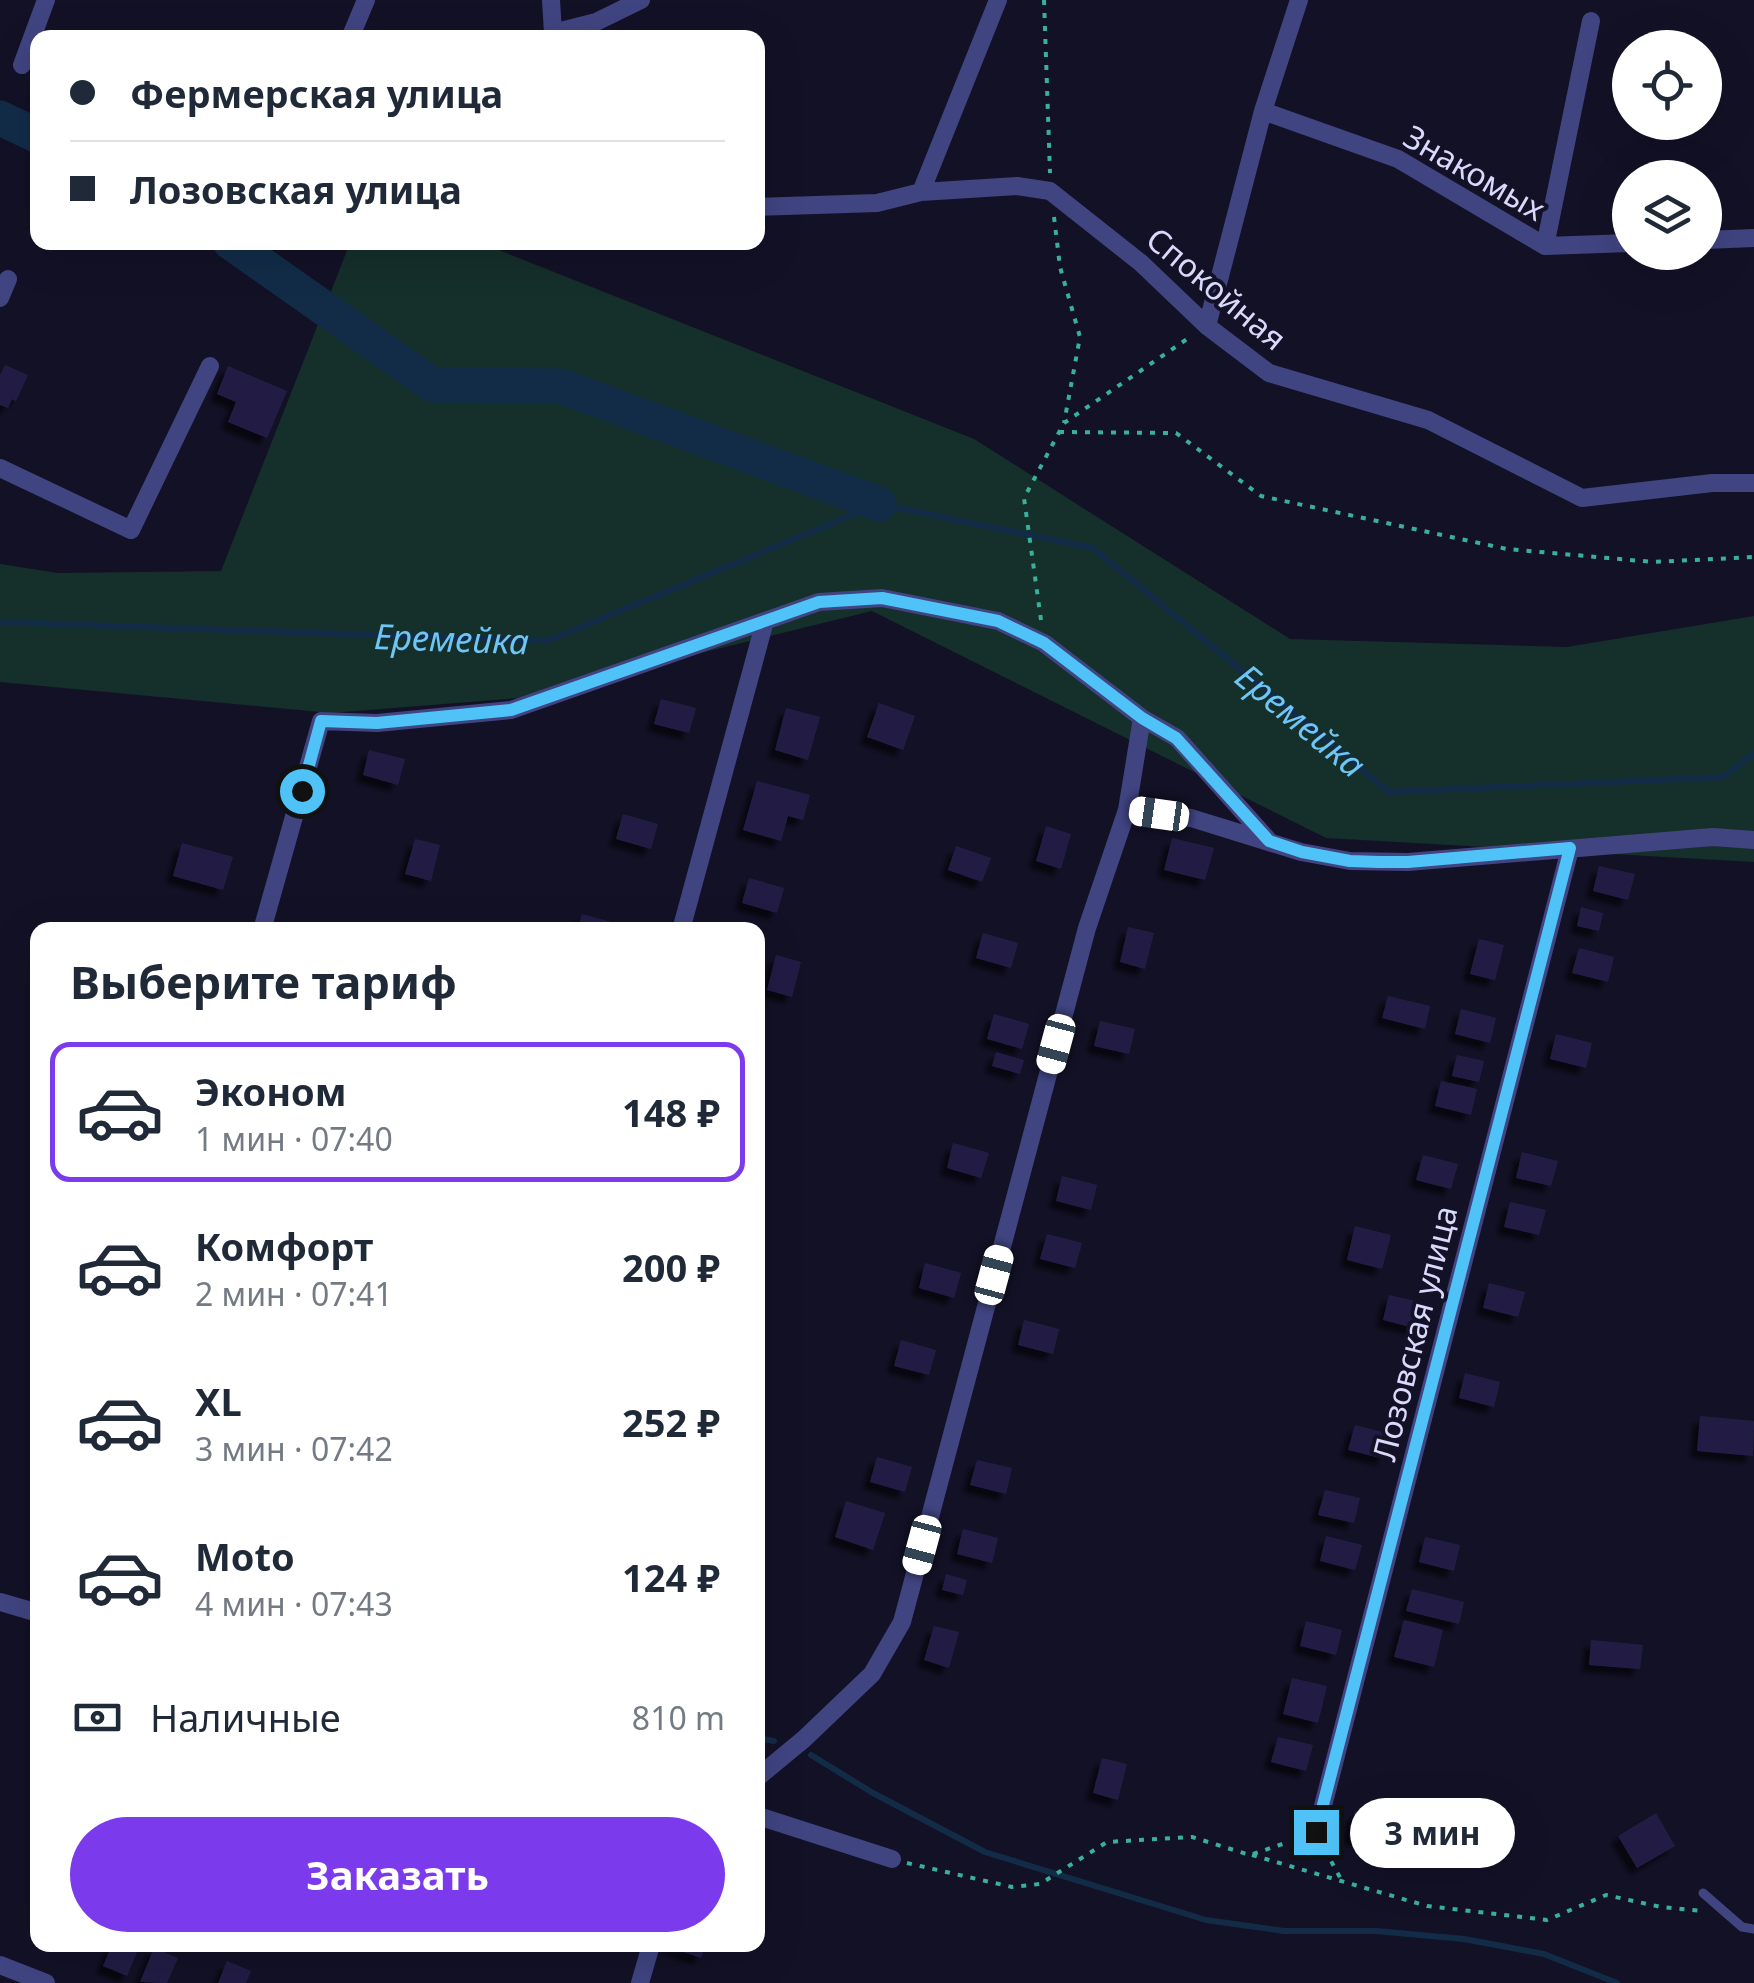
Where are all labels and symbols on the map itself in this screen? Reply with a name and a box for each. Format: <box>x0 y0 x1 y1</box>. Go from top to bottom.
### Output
street label: Знакомых <box>1396 114 1554 230</box>
street label: Спокойная <box>1138 217 1296 359</box>
water label: Еремейка <box>373 612 530 664</box>
water label: Еремейка <box>1227 652 1376 787</box>
route start <box>280 769 325 814</box>
car <box>1127 795 1191 833</box>
car <box>1034 1011 1078 1077</box>
street label: Лозовская улица <box>1362 1201 1466 1465</box>
car <box>972 1242 1016 1308</box>
car <box>900 1512 944 1578</box>
callout: 3 мин <box>1351 1797 1516 1867</box>
route end <box>1294 1810 1339 1855</box>

